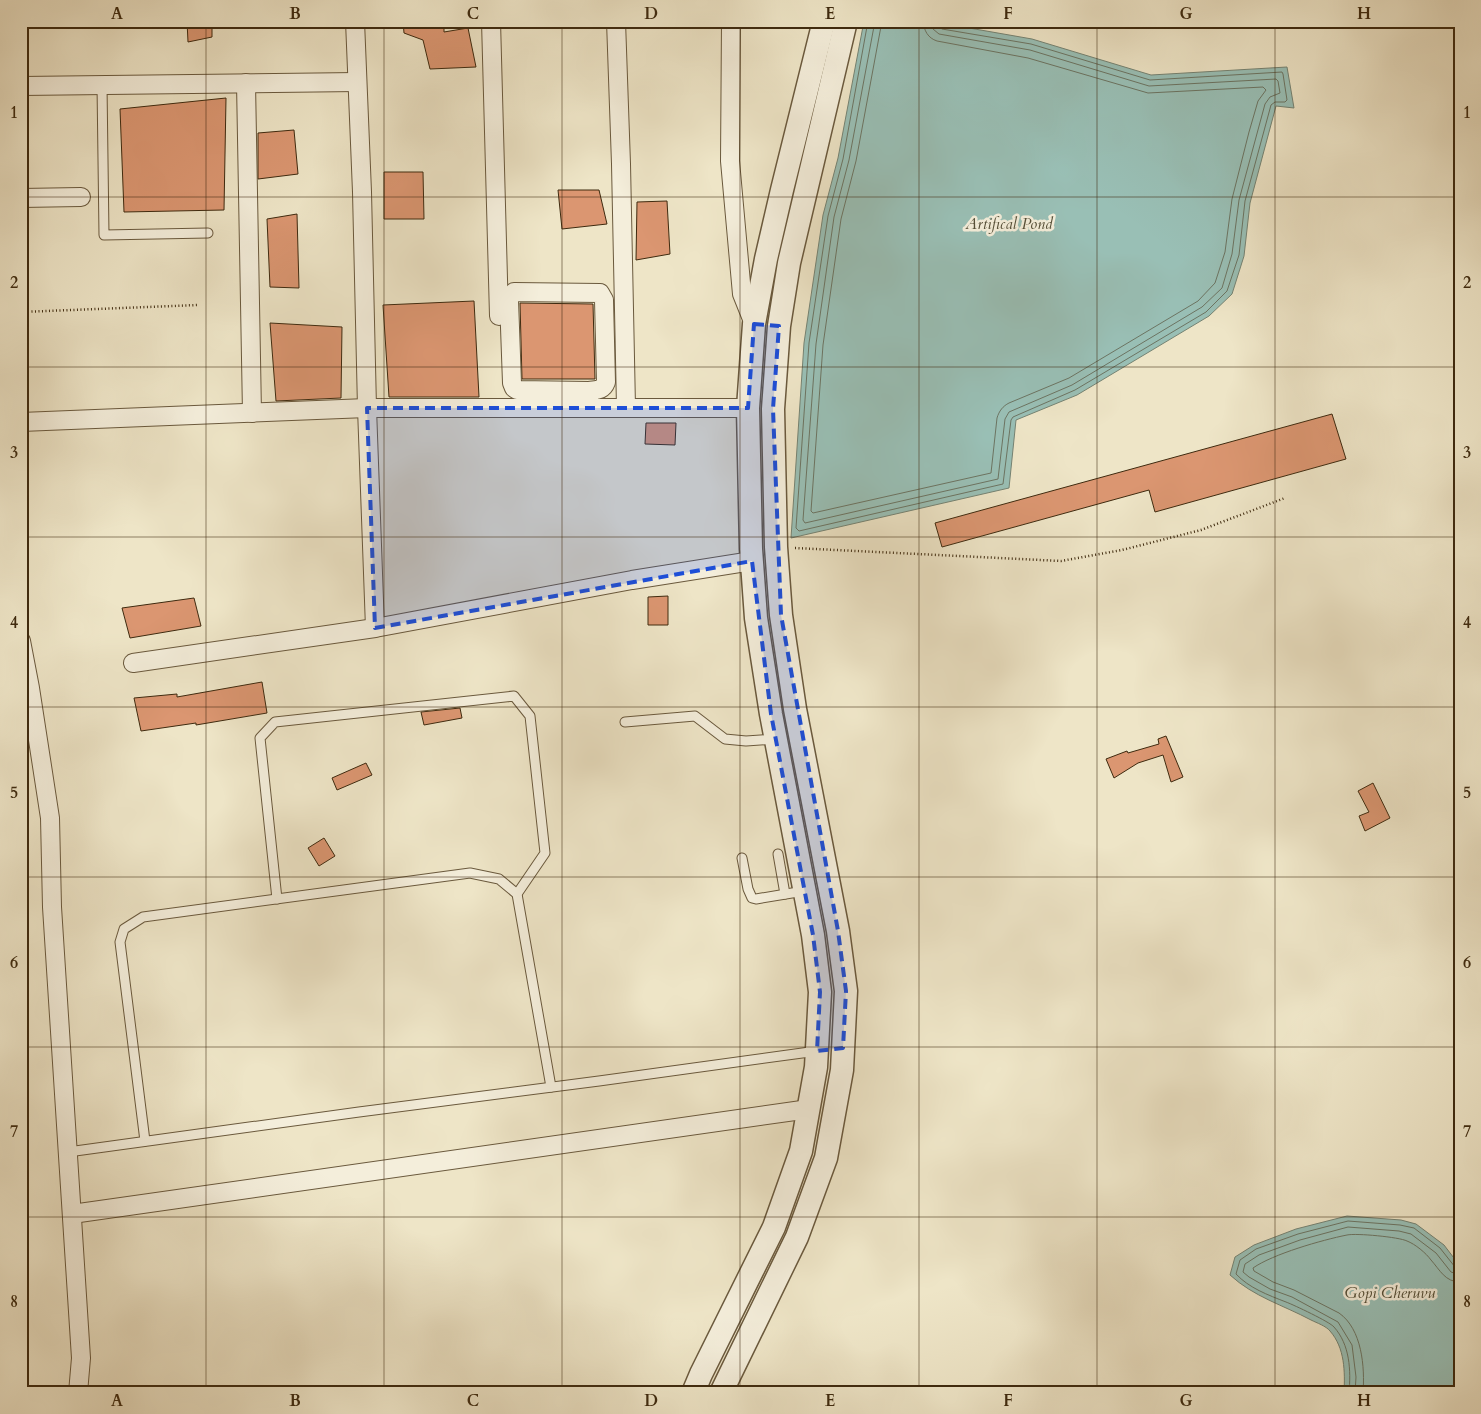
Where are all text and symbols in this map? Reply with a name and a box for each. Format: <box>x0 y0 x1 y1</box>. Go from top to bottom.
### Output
text: A <box>111 3 123 25</box>
text: B <box>289 3 301 25</box>
text: C <box>467 3 479 25</box>
text: D <box>644 3 658 25</box>
text: E <box>825 3 835 25</box>
text: F <box>1003 3 1013 25</box>
text: G <box>1179 3 1193 25</box>
text: H <box>1357 3 1371 25</box>
text: 1 <box>10 102 18 124</box>
text: 1 <box>1463 102 1471 124</box>
water label: Artifical Pond <box>964 213 1054 235</box>
text: 2 <box>10 272 18 294</box>
text: 2 <box>1463 272 1471 294</box>
text: 3 <box>10 442 18 464</box>
text: 3 <box>1463 442 1471 464</box>
text: 4 <box>10 612 18 634</box>
text: 4 <box>1463 612 1471 634</box>
text: 5 <box>10 782 18 804</box>
text: 5 <box>1463 782 1471 804</box>
text: 6 <box>10 952 18 974</box>
text: 6 <box>1463 952 1471 974</box>
text: 7 <box>10 1121 18 1143</box>
text: 7 <box>1463 1121 1471 1143</box>
water label: Gopi Cheruvu <box>1345 1282 1435 1304</box>
text: 8 <box>10 1291 18 1313</box>
text: 8 <box>1463 1291 1471 1313</box>
text: A <box>111 1390 123 1412</box>
text: B <box>289 1390 301 1412</box>
text: C <box>467 1390 479 1412</box>
text: D <box>644 1390 658 1412</box>
text: E <box>825 1390 835 1412</box>
text: F <box>1003 1390 1013 1412</box>
text: G <box>1179 1390 1193 1412</box>
text: H <box>1357 1390 1371 1412</box>

